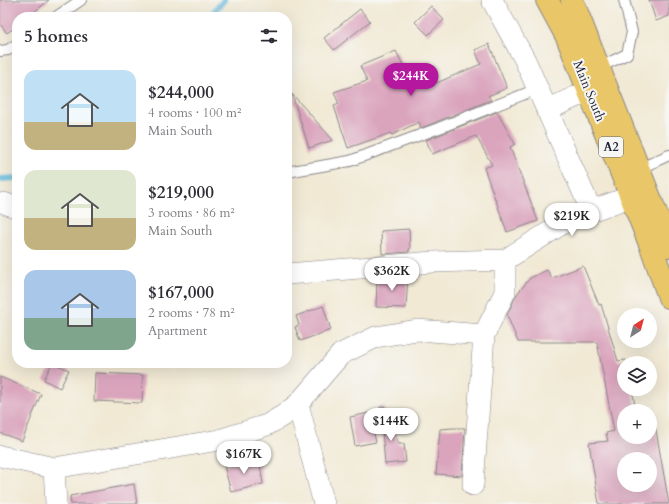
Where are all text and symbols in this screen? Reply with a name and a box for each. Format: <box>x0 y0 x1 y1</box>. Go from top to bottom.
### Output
text: 5 homes <box>24 25 88 48</box>
icon: filters <box>258 25 280 47</box>
street label: Main South <box>569 58 609 124</box>
pin: $244K <box>383 63 439 97</box>
text: $244K <box>392 67 430 85</box>
text: $244,000 <box>148 81 214 104</box>
icon: home <box>56 86 104 134</box>
text: 4 rooms · 100 m² <box>148 104 241 122</box>
text: Main South <box>148 122 212 140</box>
road number: A2 <box>599 137 623 157</box>
text: $219,000 <box>148 181 214 204</box>
icon: home <box>56 186 104 234</box>
pin: $219K <box>544 203 600 237</box>
text: 3 rooms · 86 m² <box>148 204 235 222</box>
text: $219K <box>553 207 591 225</box>
text: Main South <box>148 222 212 240</box>
pin: $362K <box>364 258 420 292</box>
text: $362K <box>373 262 411 280</box>
text: $167,000 <box>148 281 214 304</box>
icon: home <box>56 286 104 334</box>
text: 2 rooms · 78 m² <box>148 304 235 322</box>
north arrow <box>617 308 657 348</box>
map controls <box>617 308 657 492</box>
text: Apartment <box>148 322 207 340</box>
button: layers <box>617 356 657 396</box>
button: + <box>617 404 657 444</box>
pin: $144K <box>363 408 419 442</box>
text: $144K <box>372 412 410 430</box>
pin: $167K <box>216 441 272 475</box>
text: $167K <box>225 445 263 463</box>
button: − <box>617 452 657 492</box>

